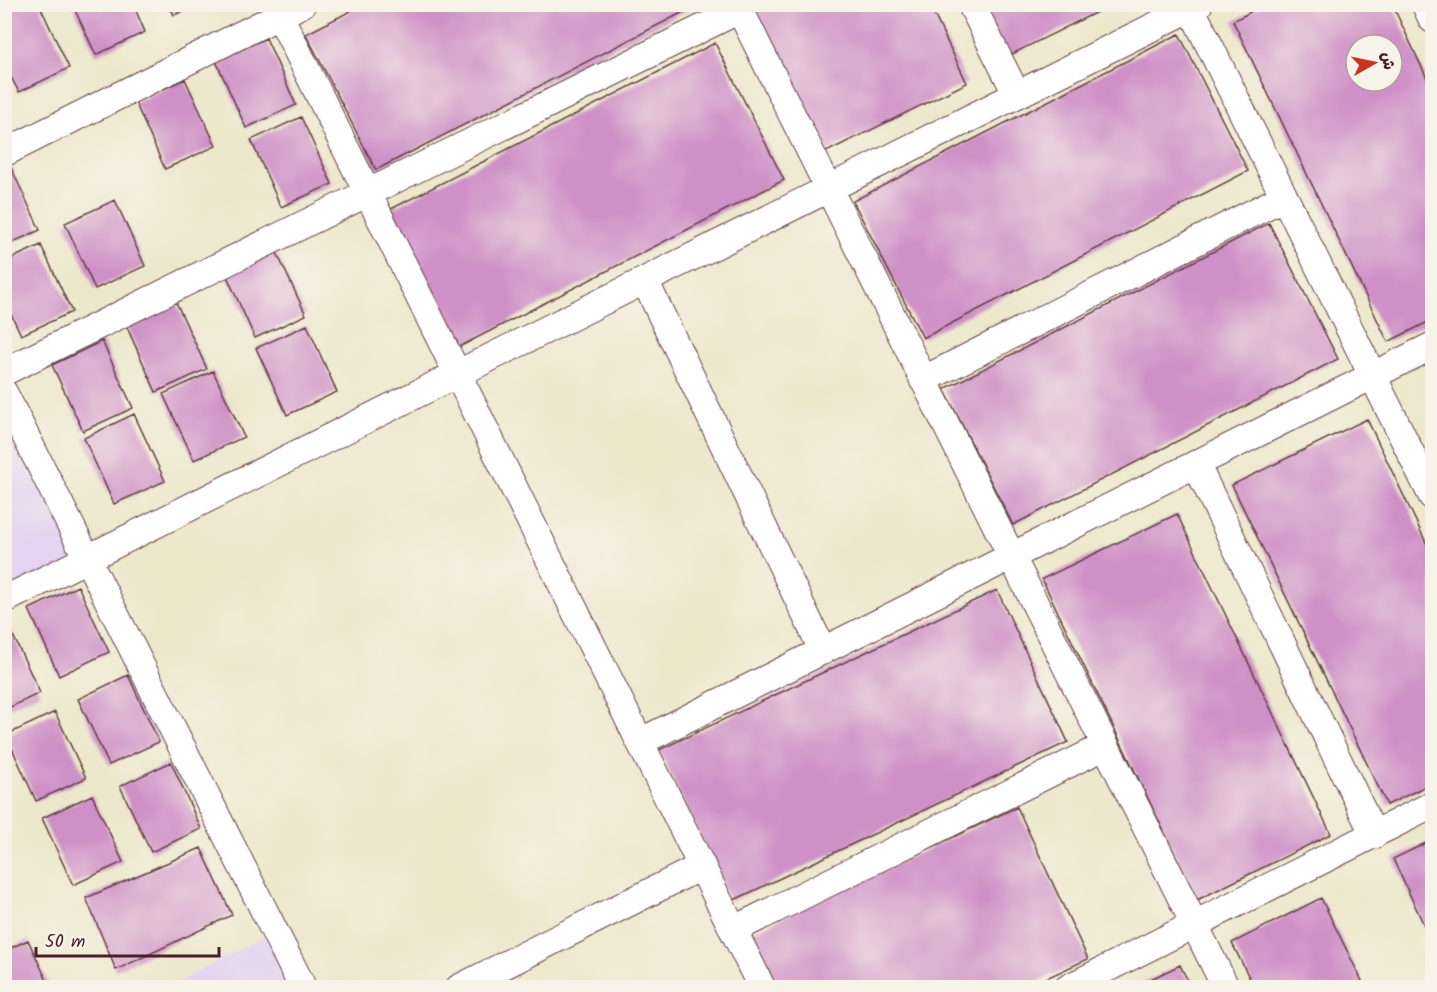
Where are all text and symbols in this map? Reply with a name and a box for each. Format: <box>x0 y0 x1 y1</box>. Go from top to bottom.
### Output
north arrow <box>1344 33 1404 93</box>
text: ش <box>1374 50 1401 72</box>
scale bar <box>36 920 219 958</box>
text: 50 m <box>45 928 85 957</box>

